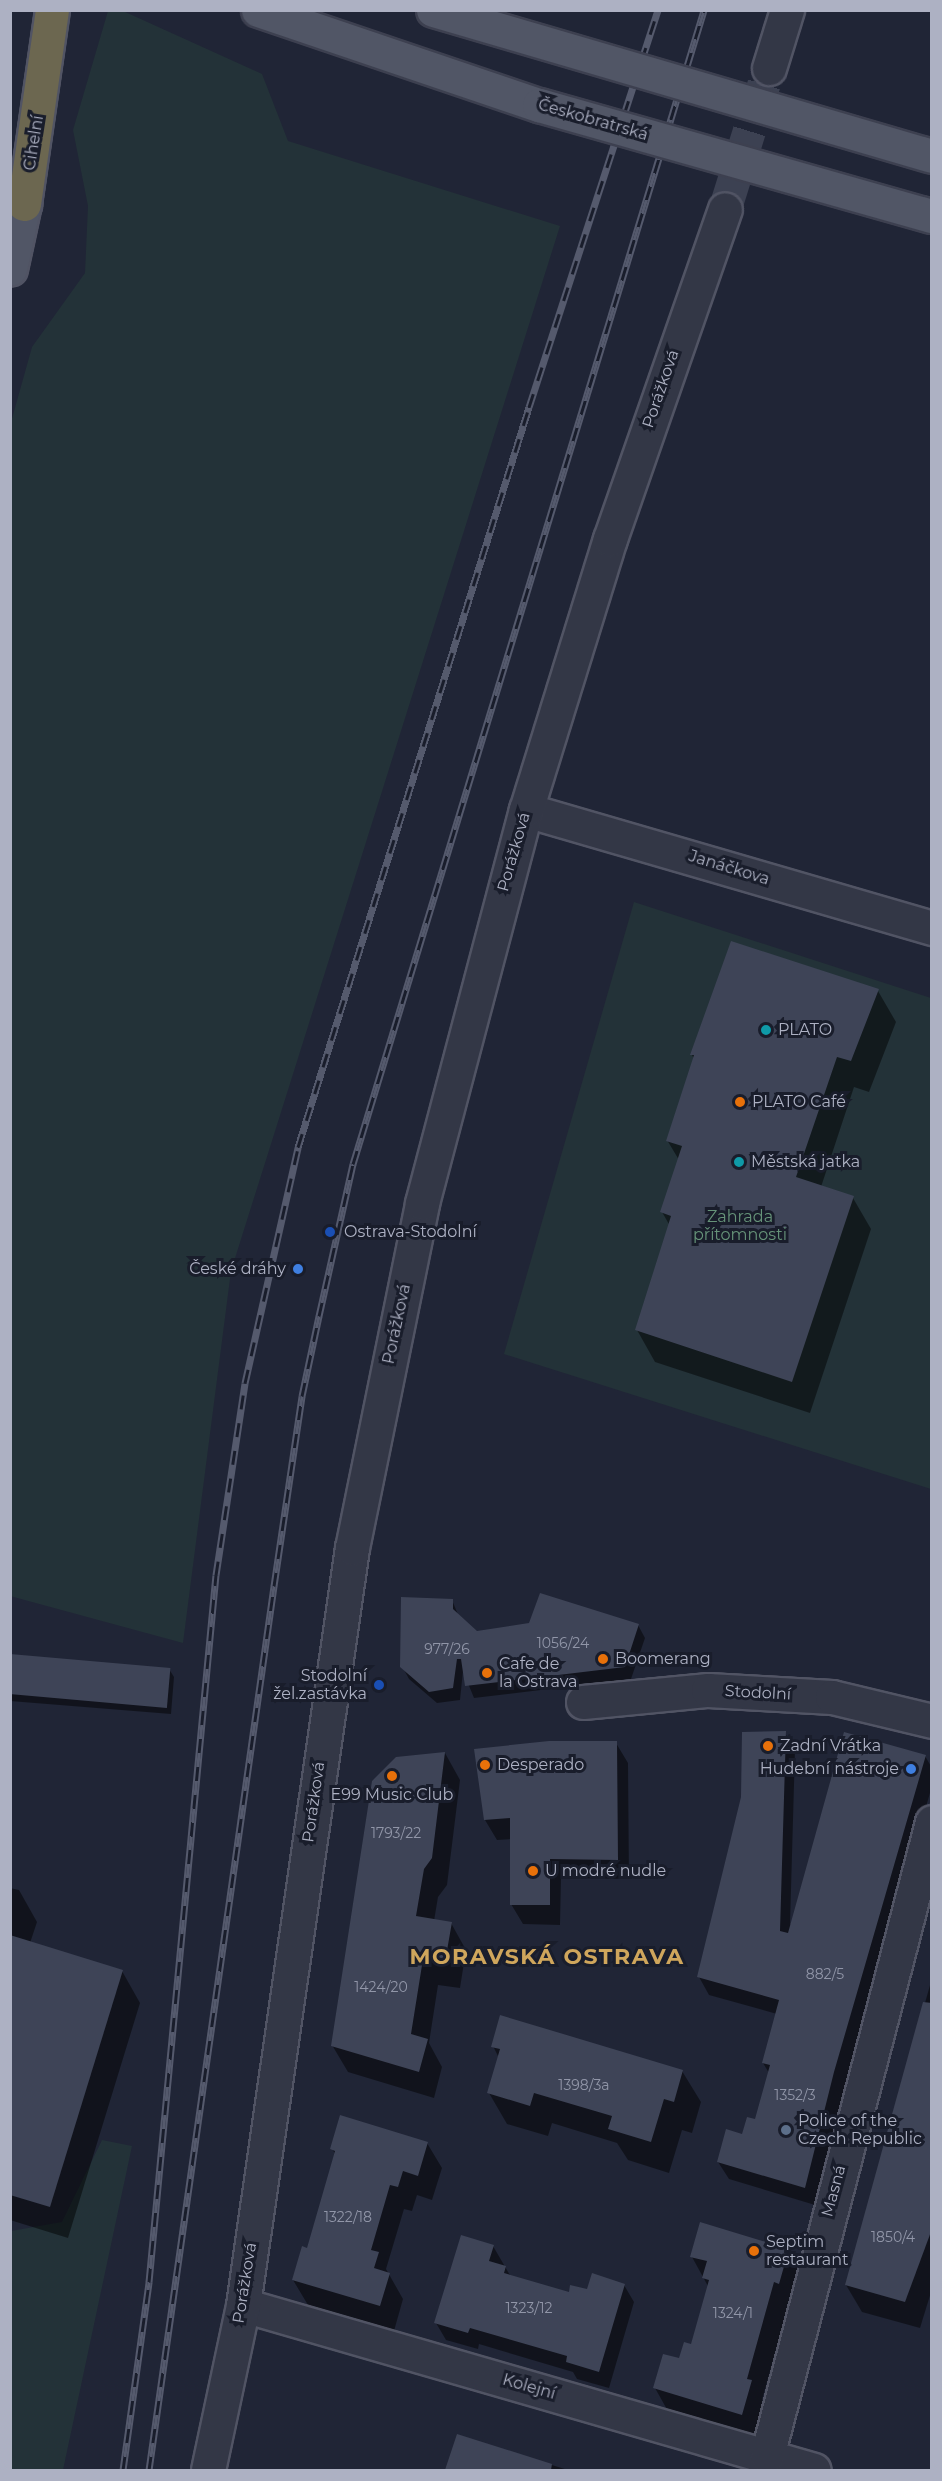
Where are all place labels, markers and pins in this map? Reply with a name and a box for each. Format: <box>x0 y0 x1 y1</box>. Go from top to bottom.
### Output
place label: PLATO <box>778 1020 832 1040</box>
marker: PLATO <box>759 1023 773 1037</box>
place label: PLATO Café <box>752 1092 846 1112</box>
marker: PLATO Café <box>733 1095 747 1109</box>
place label: Městská jatka <box>751 1152 860 1172</box>
marker: Městská jatka <box>732 1155 746 1169</box>
place label: Ostrava-Stodolní <box>344 1222 477 1242</box>
marker: Ostrava-Stodolní <box>321 1223 339 1241</box>
place label: České dráhy <box>189 1259 286 1279</box>
marker: České dráhy <box>291 1262 305 1276</box>
place label: Boomerang <box>615 1649 711 1669</box>
marker: Boomerang <box>596 1652 610 1666</box>
place label: Cafe de la Ostrava <box>499 1654 578 1692</box>
place label: Stodolní žel.zastávka <box>273 1666 367 1704</box>
marker: Cafe de la Ostrava <box>480 1666 494 1680</box>
marker: Stodolní žel.zastávka <box>372 1678 386 1692</box>
place label: Zadní Vrátka <box>780 1736 881 1756</box>
marker: Zadní Vrátka <box>761 1739 775 1753</box>
place label: Desperado <box>497 1755 584 1775</box>
marker: Desperado <box>478 1758 492 1772</box>
place label: Hudební nástroje <box>760 1759 899 1779</box>
marker: Hudební nástroje <box>904 1762 918 1776</box>
marker: E99 Music Club <box>385 1769 399 1783</box>
place label: E99 Music Club <box>331 1785 453 1805</box>
place label: U modré nudle <box>545 1861 666 1881</box>
marker: U modré nudle <box>526 1864 540 1878</box>
place label: Police of the Czech Republic <box>798 2111 922 2149</box>
marker: Police of the Czech Republic <box>779 2123 793 2137</box>
place label: Septim restaurant <box>766 2232 849 2270</box>
marker: Septim restaurant <box>747 2244 761 2258</box>

